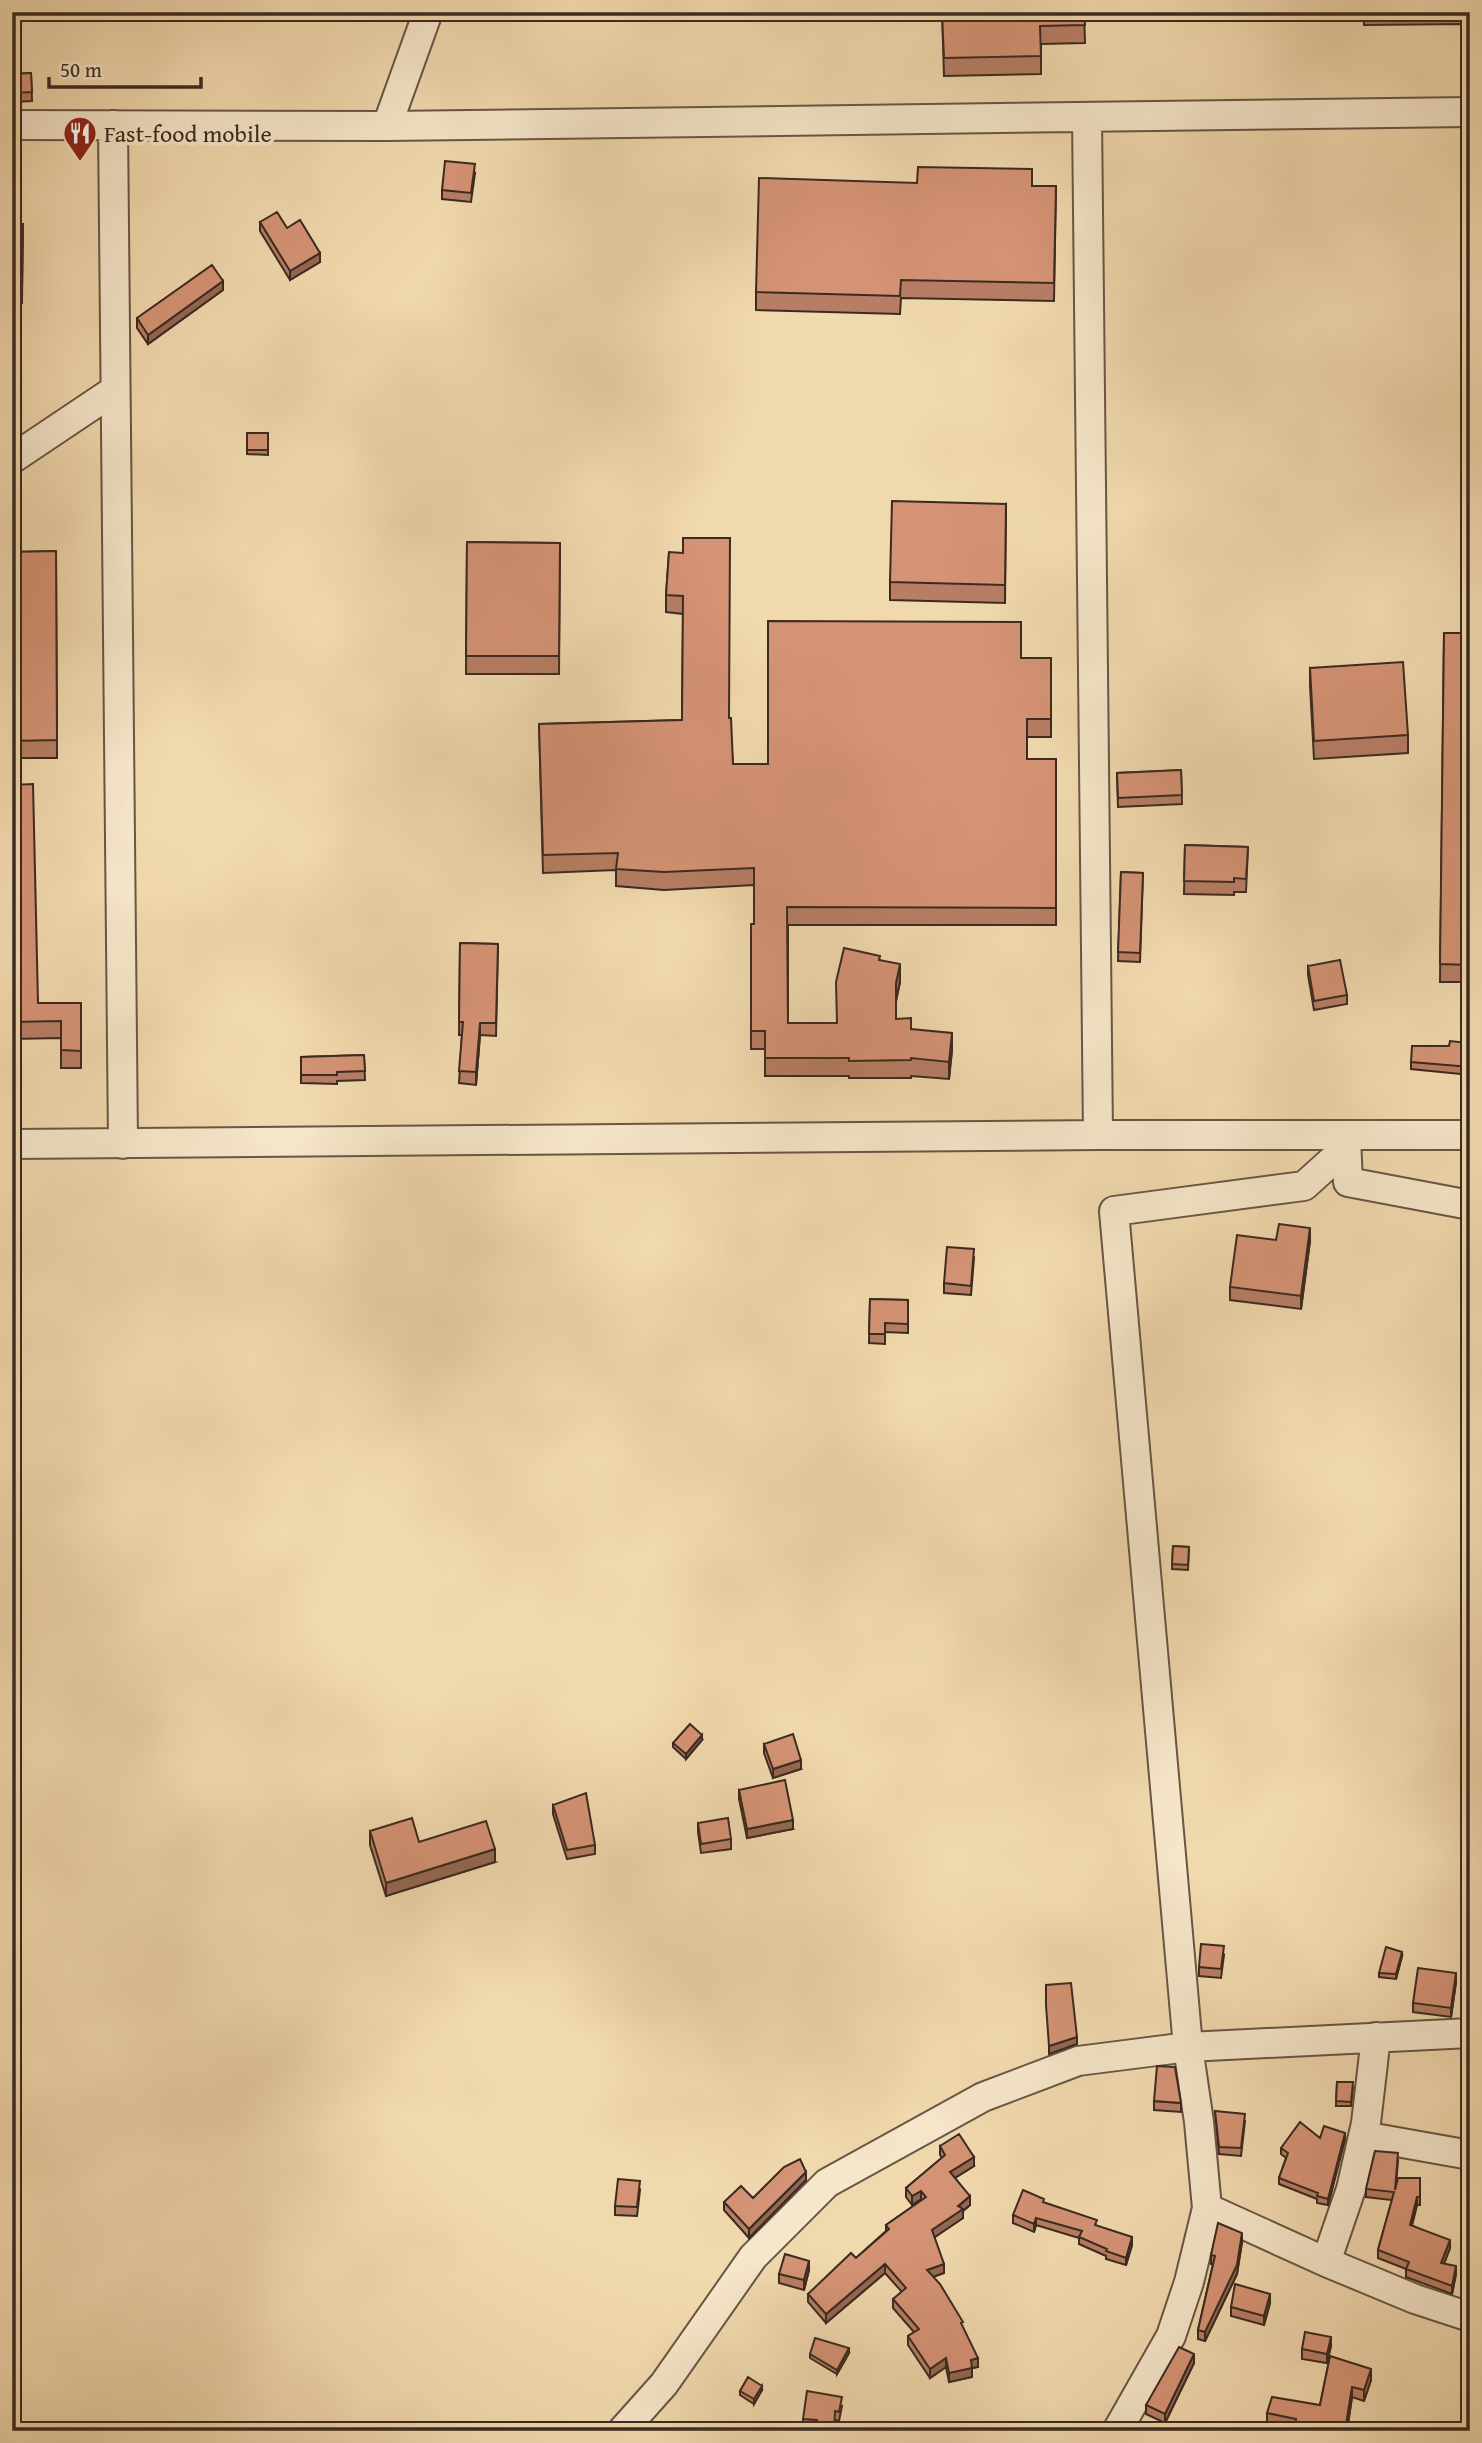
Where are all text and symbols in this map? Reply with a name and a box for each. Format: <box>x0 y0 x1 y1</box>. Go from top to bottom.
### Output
scale bar <box>49 46 201 90</box>
text: 50 m <box>60 54 102 85</box>
restaurant icon: Fast-food mobile <box>61 114 99 163</box>
place label: Fast-food mobile <box>104 116 272 151</box>

